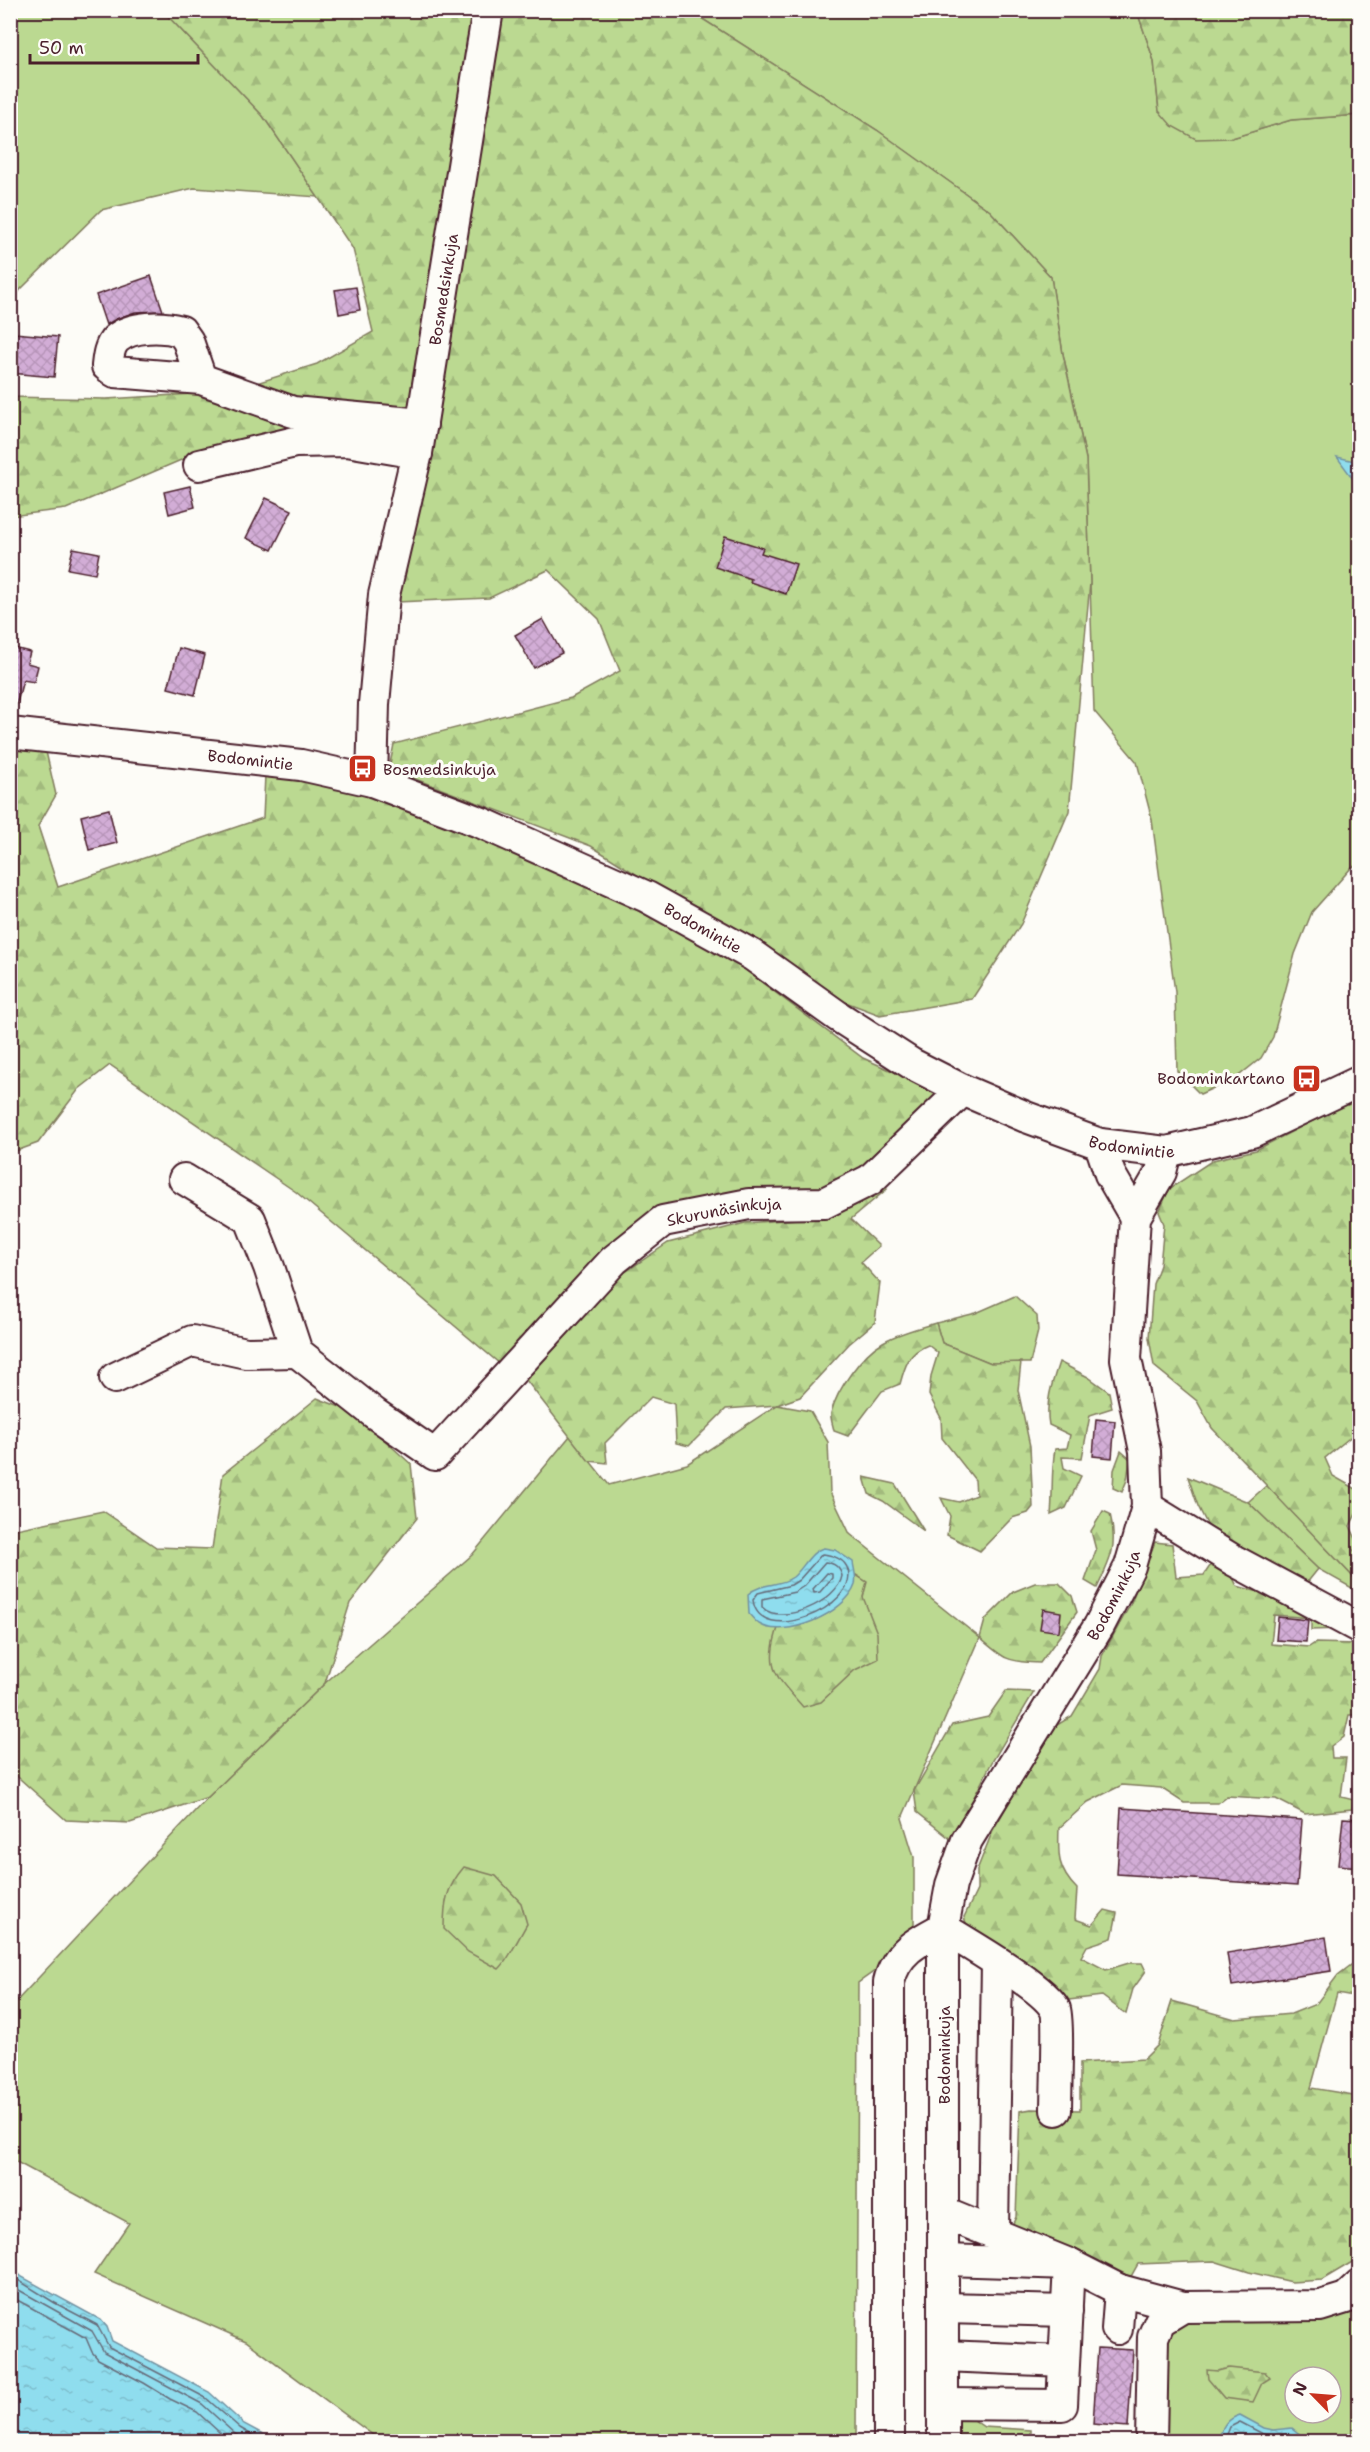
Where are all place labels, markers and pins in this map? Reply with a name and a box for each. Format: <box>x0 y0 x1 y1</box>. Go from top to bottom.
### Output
bus stop icon: Bosmedsinkuja <box>346 753 378 785</box>
place label: Bosmedsinkuja <box>383 759 496 780</box>
bus stop icon: Bodominkartano <box>1290 1062 1322 1094</box>
place label: Bodominkartano <box>1157 1068 1285 1089</box>

